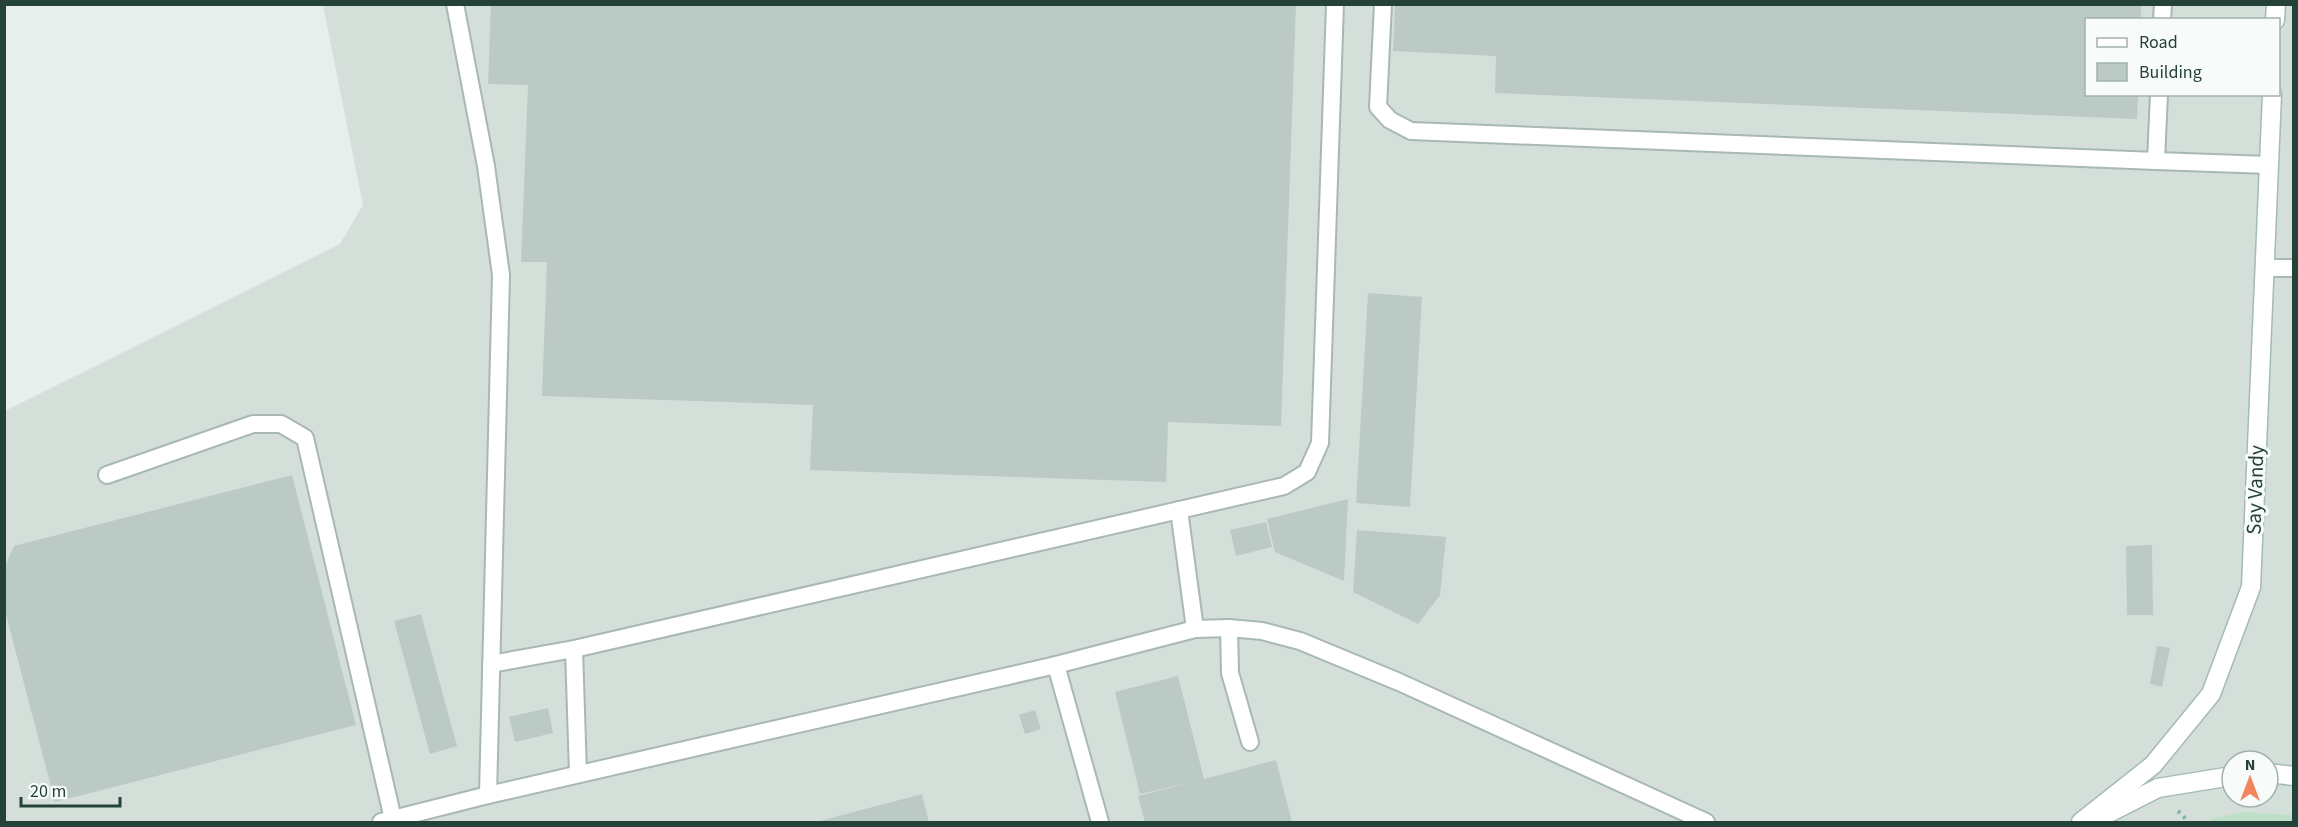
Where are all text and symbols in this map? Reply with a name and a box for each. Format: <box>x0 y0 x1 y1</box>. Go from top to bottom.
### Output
legend <box>2085 18 2280 96</box>
text: Road <box>2139 30 2178 55</box>
text: Building <box>2139 60 2202 85</box>
street label: Say Vandy <box>2238 444 2272 535</box>
north arrow <box>2220 749 2280 809</box>
text: N <box>2245 754 2255 776</box>
scale bar <box>21 770 120 808</box>
text: 20 m <box>30 779 66 804</box>

